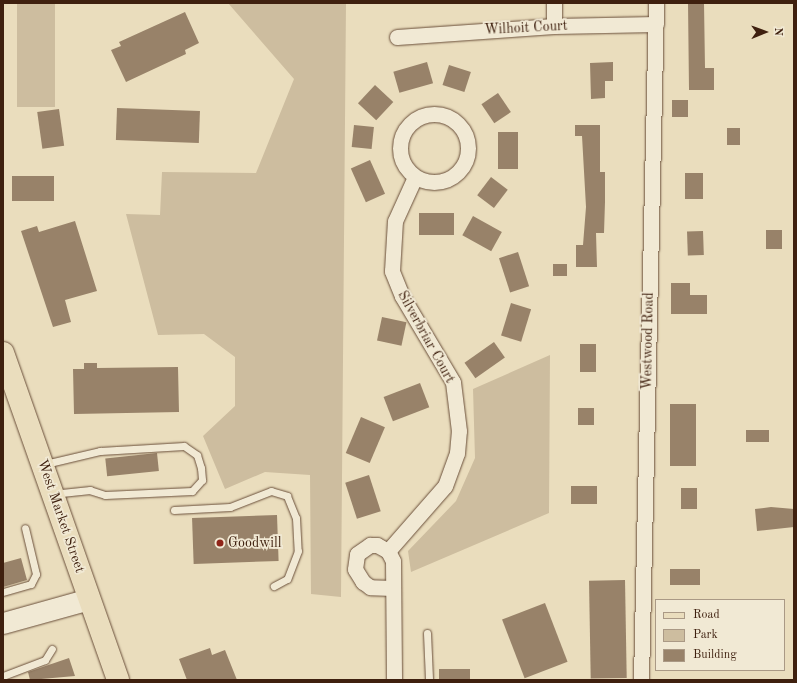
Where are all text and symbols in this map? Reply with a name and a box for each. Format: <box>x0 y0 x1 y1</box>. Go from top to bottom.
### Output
north arrow <box>745 12 785 52</box>
street label: Wilhoit Court <box>484 17 568 39</box>
text: N <box>772 27 783 36</box>
street label: Silverbriar Court <box>394 288 458 386</box>
street label: Westwood Road <box>639 292 657 390</box>
street label: West Market Street <box>34 457 88 575</box>
place label: Goodwill <box>228 535 281 551</box>
marker: Goodwill <box>215 538 225 548</box>
legend <box>655 599 785 671</box>
text: Road <box>693 609 720 621</box>
text: Park <box>693 629 718 641</box>
text: Building <box>693 649 737 661</box>

